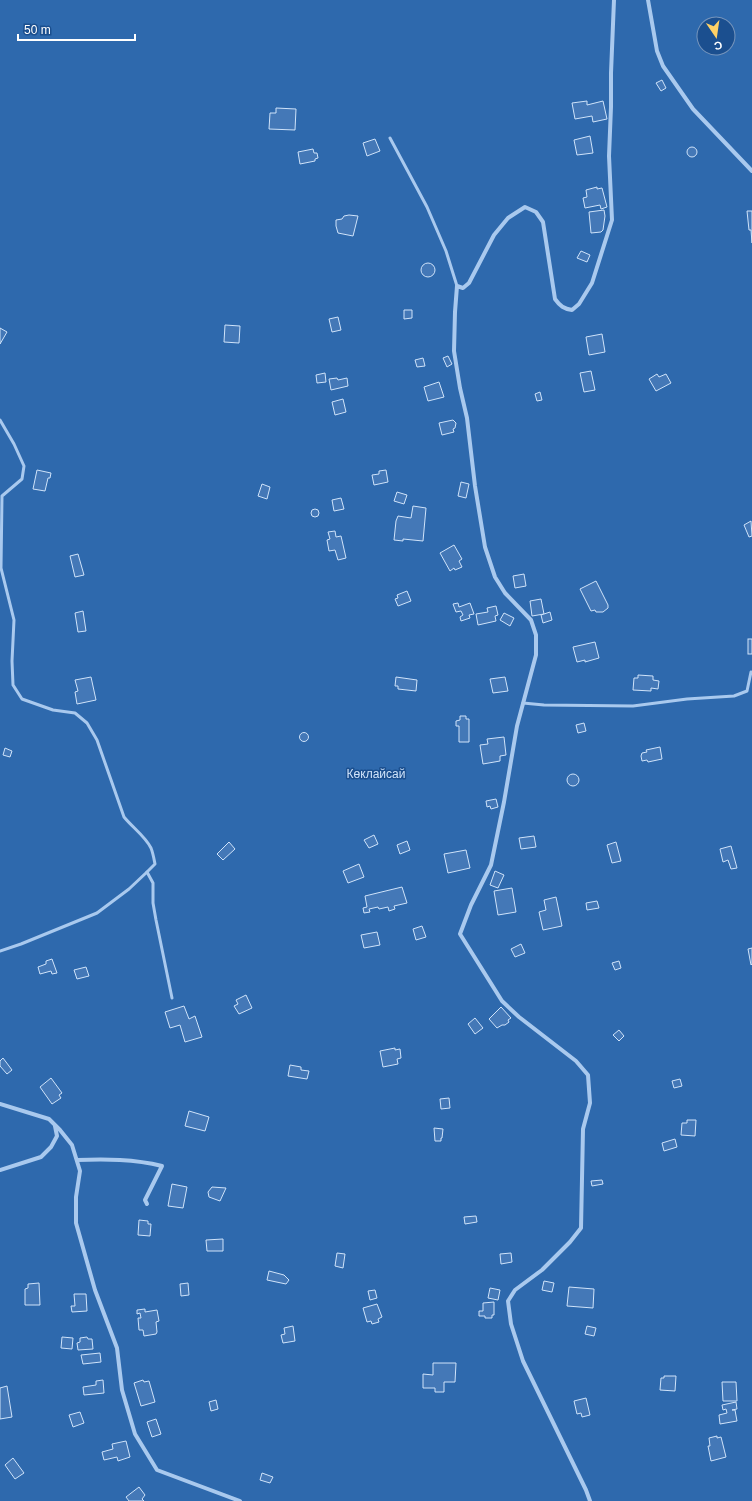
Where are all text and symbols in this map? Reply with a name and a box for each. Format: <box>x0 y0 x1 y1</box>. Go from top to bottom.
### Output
scale bar <box>18 16 135 42</box>
north arrow <box>696 16 736 56</box>
text: 50 m <box>24 23 51 37</box>
text: С <box>713 39 723 52</box>
park label: Көклайсай <box>347 767 405 781</box>

